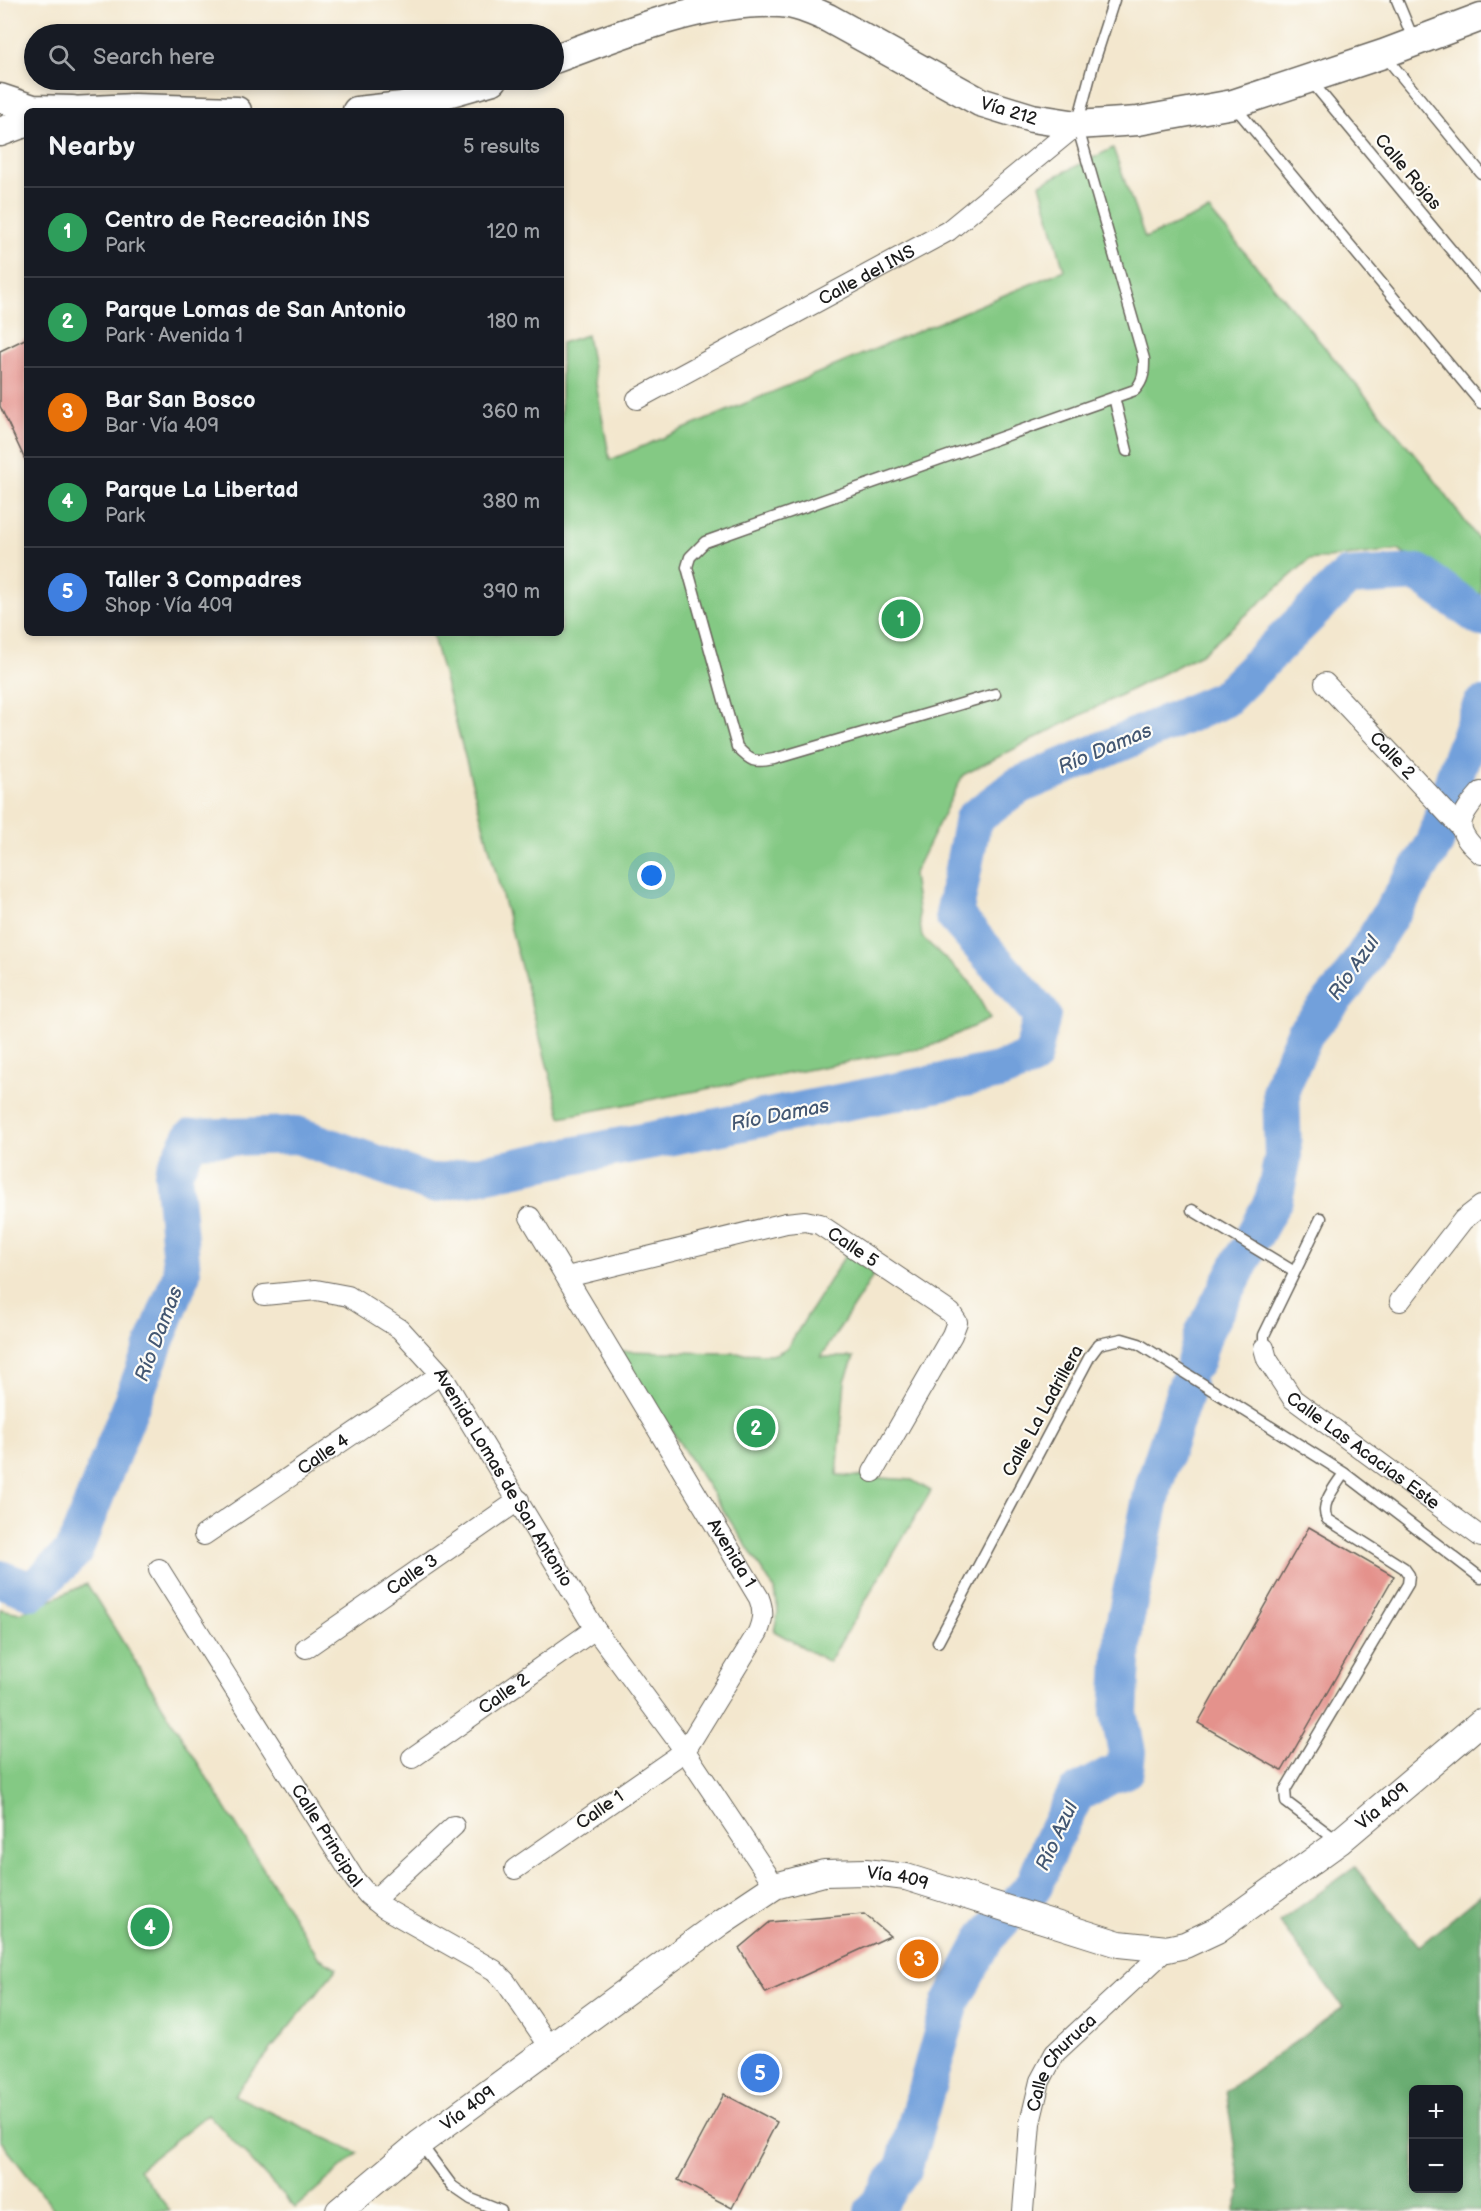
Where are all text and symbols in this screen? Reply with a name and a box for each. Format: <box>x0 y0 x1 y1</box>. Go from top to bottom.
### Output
search box <box>24 24 564 90</box>
icon: search <box>45 41 78 74</box>
text: Search here <box>93 44 215 71</box>
street label: Vía 212 <box>978 92 1040 130</box>
street label: Calle Rojas <box>1370 130 1446 214</box>
text: Nearby <box>48 132 135 163</box>
text: 5 results <box>463 135 540 159</box>
text: Centro de Recreación INS <box>105 207 370 234</box>
text: 1 <box>63 220 72 244</box>
text: 120 m <box>487 220 540 244</box>
text: Park <box>105 234 145 258</box>
street label: Calle del INS <box>815 240 919 309</box>
text: Parque Lomas de San Antonio <box>105 297 406 324</box>
text: 2 <box>62 310 73 334</box>
text: 180 m <box>487 310 540 334</box>
text: Park · Avenida 1 <box>105 324 243 348</box>
text: Bar San Bosco <box>105 387 256 414</box>
text: 3 <box>62 400 73 424</box>
text: 360 m <box>482 400 540 424</box>
text: Bar · Vía 409 <box>105 414 219 438</box>
text: Parque La Libertad <box>105 477 298 504</box>
text: 4 <box>62 490 73 514</box>
text: 380 m <box>482 490 540 514</box>
text: Park <box>105 504 145 528</box>
text: Taller 3 Compadres <box>105 567 302 594</box>
text: 5 <box>62 580 73 604</box>
text: 390 m <box>482 580 540 604</box>
text: Shop · Vía 409 <box>105 594 233 618</box>
pin: 1 <box>882 596 920 642</box>
water label: Río Damas <box>1054 718 1156 780</box>
street label: Calle 2 <box>1366 727 1420 784</box>
your location <box>637 861 666 890</box>
water label: Río Azul <box>1323 930 1386 1005</box>
water label: Río Damas <box>729 1094 831 1136</box>
street label: Calle 5 <box>824 1222 882 1272</box>
water label: Río Damas <box>130 1283 188 1385</box>
street label: Calle La Ladrillera <box>998 1342 1088 1480</box>
street label: Avenida Lomas de San Antonio <box>430 1364 577 1590</box>
street label: Calle Las Acacias Este <box>1282 1387 1444 1514</box>
pin: 2 <box>736 1406 776 1450</box>
street label: Calle 4 <box>293 1429 353 1479</box>
street label: Avenida 1 <box>703 1515 761 1591</box>
street label: Calle 3 <box>382 1549 442 1599</box>
street label: Calle 2 <box>474 1668 533 1719</box>
street label: Vía 409 <box>1351 1778 1413 1834</box>
street label: Calle Principal <box>287 1780 367 1891</box>
street label: Calle 1 <box>572 1786 628 1834</box>
water label: Río Azul <box>1031 1796 1084 1874</box>
street label: Vía 409 <box>866 1862 931 1894</box>
pin: 4 <box>130 1904 170 1950</box>
pin: 3 <box>900 1936 938 1982</box>
street label: Calle Churuca <box>1023 2010 1101 2114</box>
pin: 5 <box>740 2050 780 2096</box>
street label: Vía 409 <box>436 2081 499 2135</box>
map controls <box>1409 2085 1463 2193</box>
button: + <box>1409 2085 1463 2139</box>
button: − <box>1409 2139 1463 2193</box>

